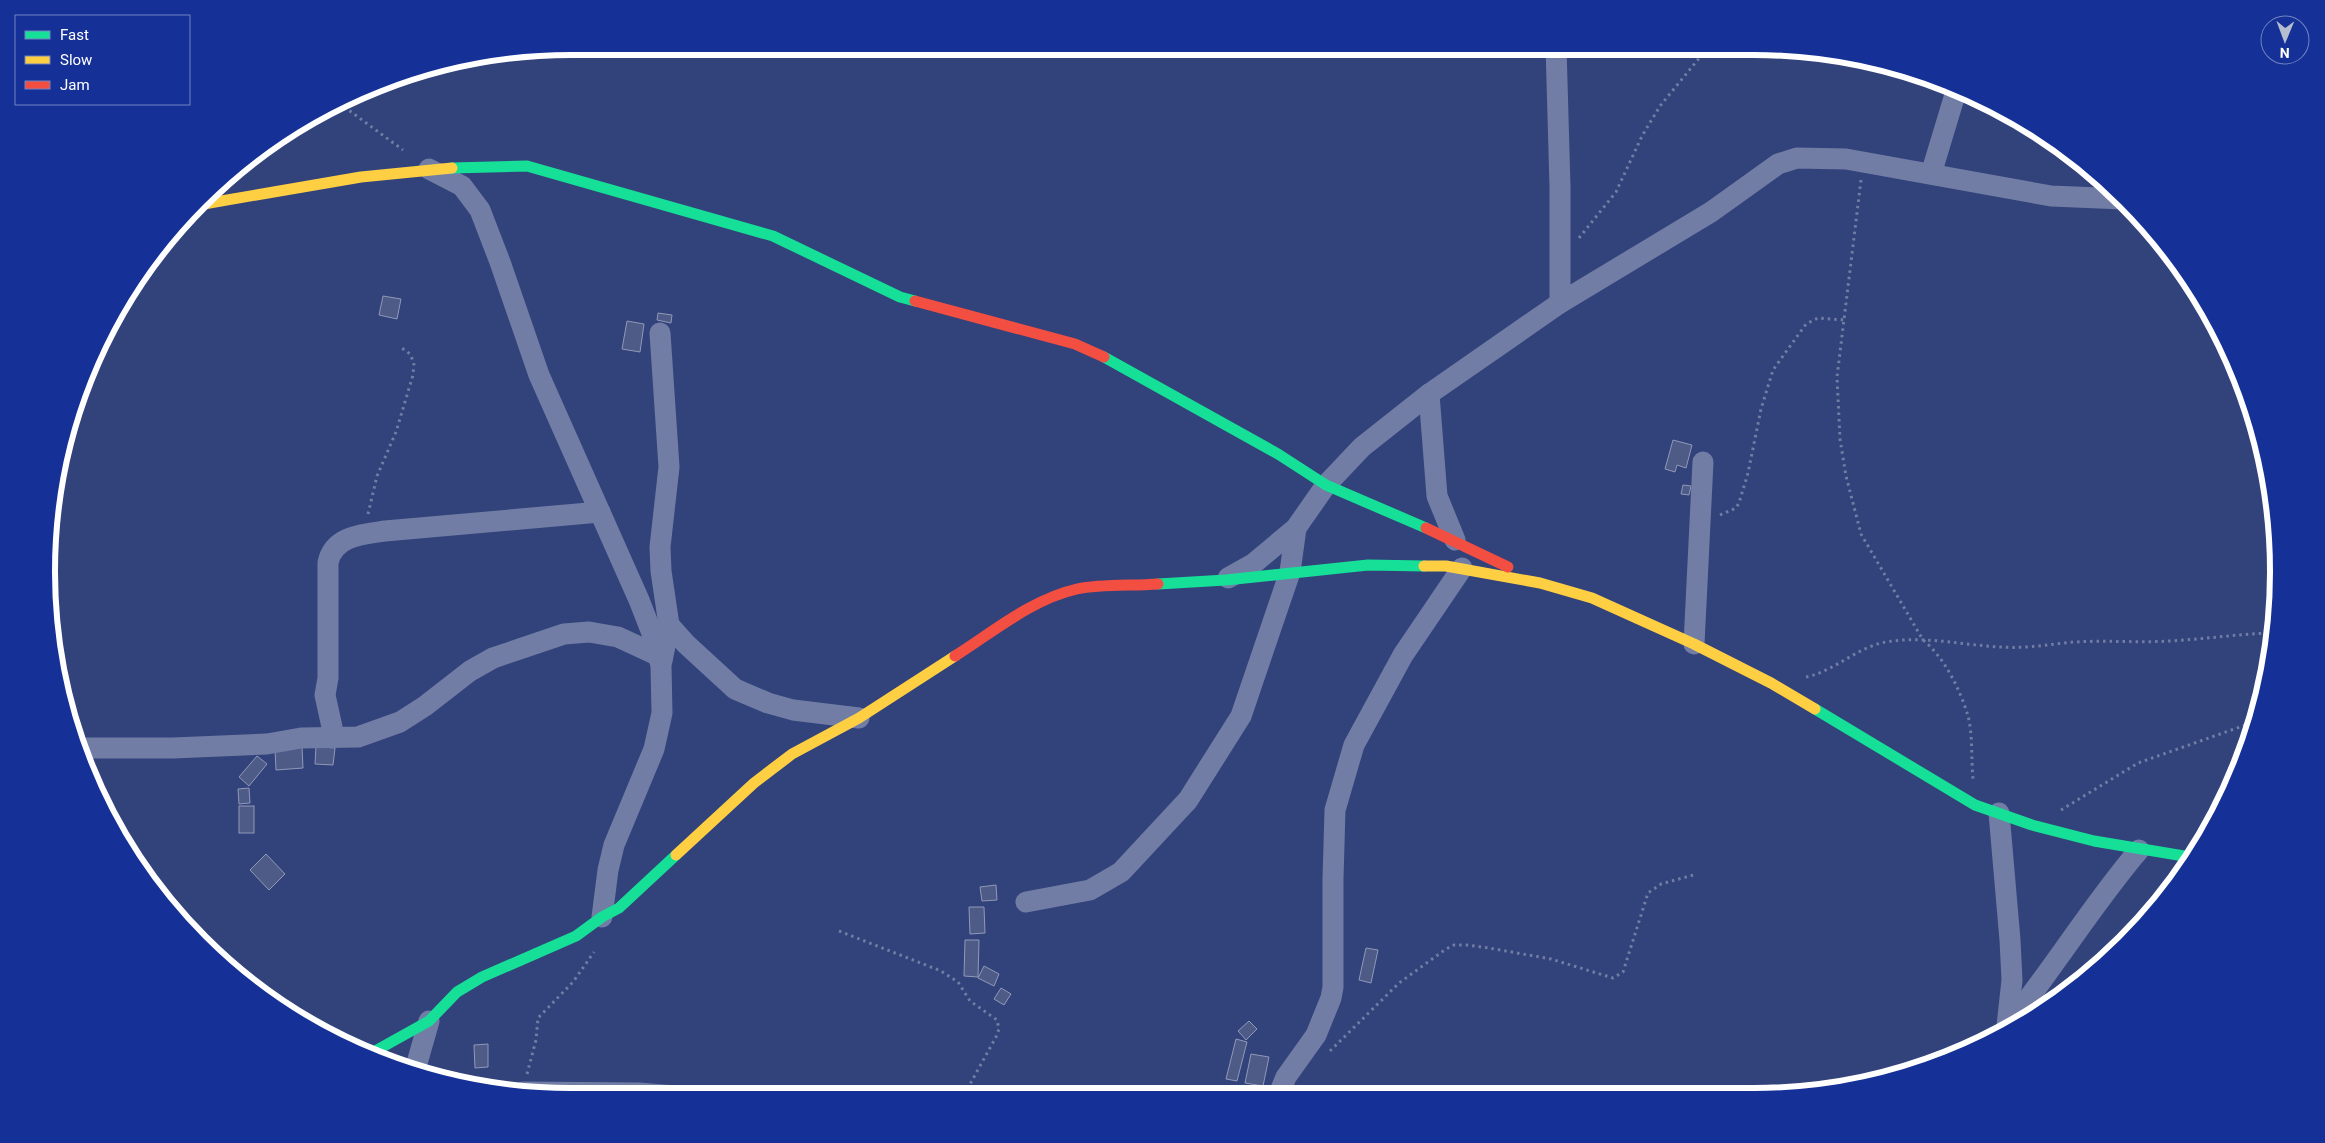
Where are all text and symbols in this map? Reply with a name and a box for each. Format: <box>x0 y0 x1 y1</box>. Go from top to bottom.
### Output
legend <box>15 15 190 105</box>
north arrow <box>2260 15 2310 65</box>
text: Fast <box>60 26 89 44</box>
text: N <box>2280 45 2290 61</box>
text: Slow <box>60 51 92 69</box>
text: Jam <box>60 76 90 94</box>

